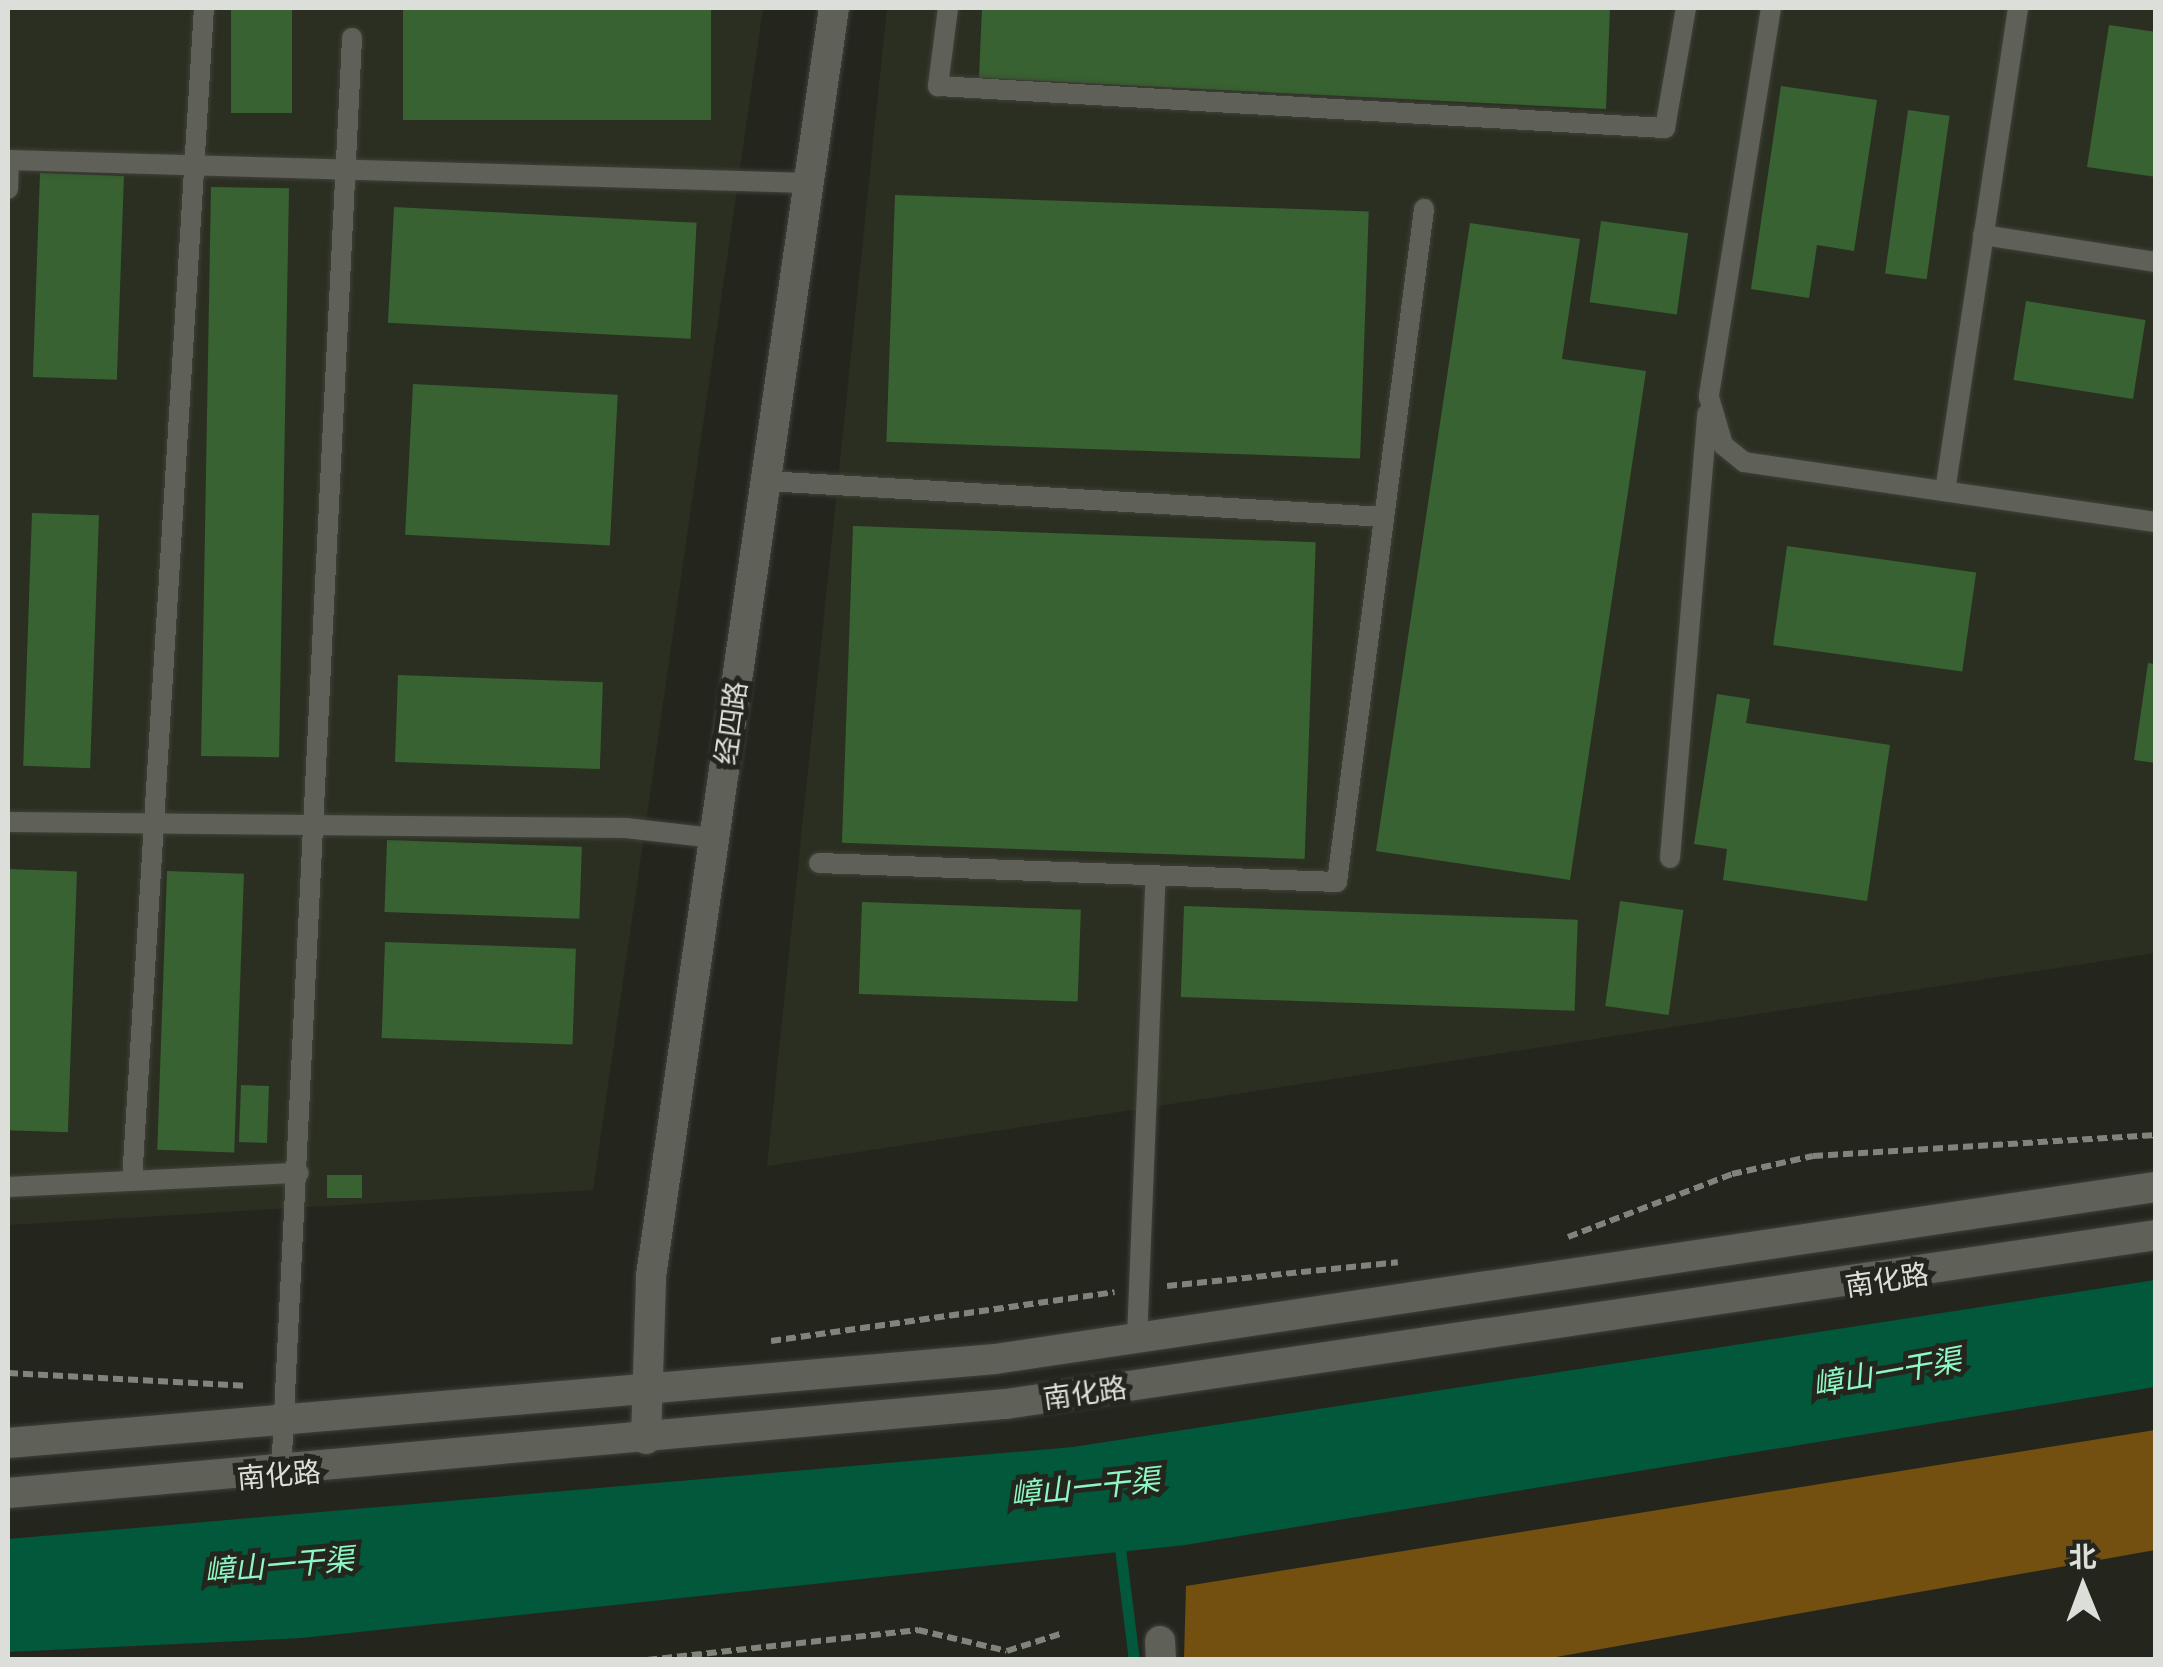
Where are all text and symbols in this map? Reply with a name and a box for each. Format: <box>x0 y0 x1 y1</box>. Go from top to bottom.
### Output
street label: 经四路 <box>709 679 753 767</box>
street label: 南化路 <box>1843 1257 1931 1303</box>
water label: 嶂山一干渠 <box>1810 1342 1964 1404</box>
street label: 南化路 <box>1041 1371 1129 1415</box>
street label: 南化路 <box>236 1455 322 1495</box>
water label: 嶂山一干渠 <box>1009 1462 1161 1514</box>
north arrow <box>2033 1537 2133 1637</box>
text: 北 <box>2068 1540 2097 1574</box>
water label: 嶂山一干渠 <box>203 1542 355 1590</box>

